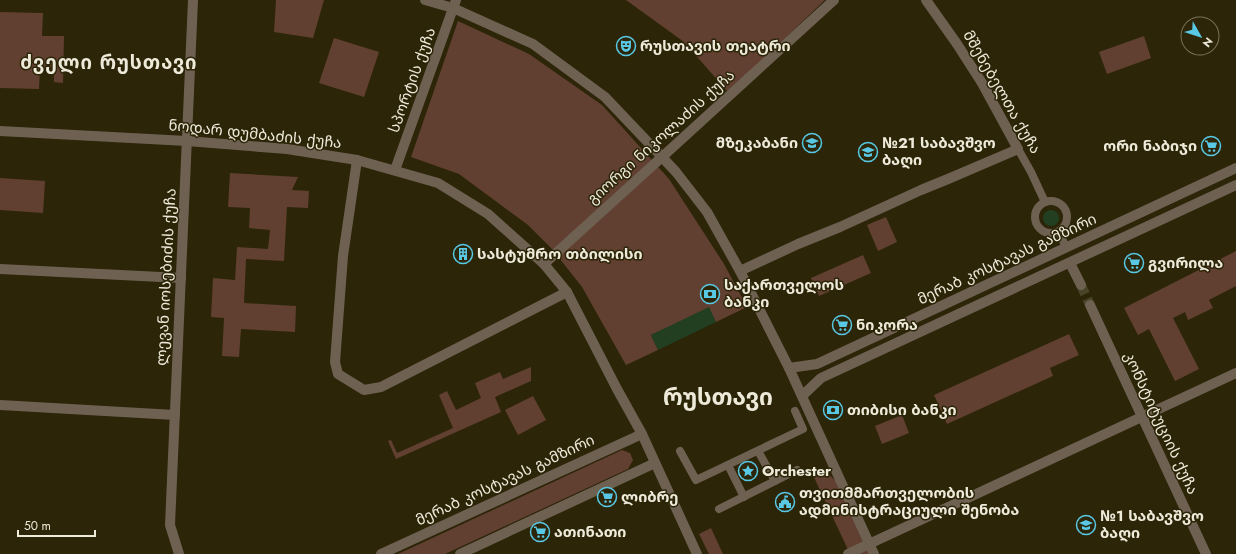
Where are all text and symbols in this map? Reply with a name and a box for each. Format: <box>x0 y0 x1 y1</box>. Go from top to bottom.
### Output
north arrow <box>1180 16 1220 56</box>
street label: სპორტის ქუჩა <box>383 24 441 136</box>
street label: მშენებელთა ქუჩა <box>958 26 1046 158</box>
text: N <box>1199 34 1217 51</box>
theatre icon: რუსთავის თეატრი <box>615 35 637 57</box>
place label: რუსთავის თეატრი <box>640 35 791 57</box>
district label: ძველი რუსთავი <box>20 49 198 76</box>
street label: გიორგი ნიკოლაძის ქუჩა <box>582 65 740 209</box>
street label: ნოდარ დუმბაძის ქუჩა <box>167 114 343 154</box>
place label: მზეკაბანი <box>716 132 798 154</box>
school or university icon: მზეკაბანი <box>801 132 823 154</box>
place label: №21 საბავშვო ბაღი <box>882 132 996 171</box>
place label: ორი ნაბიჯი <box>1103 135 1197 157</box>
supermarket icon: ორი ნაბიჯი <box>1200 135 1222 157</box>
school or university icon: №21 საბავშვო ბაღი <box>857 141 879 163</box>
street label: ლევან იოსებიძის ქუჩა <box>150 188 182 366</box>
street label: მერაბ კოსტავას გამზირი <box>914 208 1100 310</box>
building icon: სასტუმრო თბილისი <box>452 243 474 265</box>
place label: სასტუმრო თბილისი <box>477 243 643 265</box>
supermarket icon: გვირილა <box>1123 252 1145 274</box>
place label: გვირილა <box>1148 252 1224 274</box>
place label: საქართველოს ბანკი <box>724 274 844 313</box>
bank icon: საქართველოს ბანკი <box>699 283 721 305</box>
supermarket icon: ნიკორა <box>831 314 853 336</box>
place label: ნიკორა <box>856 314 918 336</box>
street label: კონსტიტუციის ქუჩა <box>1118 348 1204 498</box>
district label: რუსთავი <box>663 380 773 414</box>
bank icon: თიბისი ბანკი <box>822 399 844 421</box>
place label: თიბისი ბანკი <box>847 399 957 421</box>
street label: მერაბ კოსტავას გამზირი <box>412 429 598 531</box>
place icon: Orchester <box>737 460 759 482</box>
place label: Orchester <box>762 460 832 482</box>
place label: თვითმმართველობის ადმინისტრაციული შენობა <box>799 482 1019 521</box>
supermarket icon: ლიბრე <box>596 486 618 508</box>
place label: ლიბრე <box>621 486 678 508</box>
public building icon: თვითმმართველობის ადმინისტრაციული შენობა <box>774 491 796 513</box>
place label: №1 საბავშვო ბაღი <box>1100 505 1204 544</box>
scale bar <box>18 512 95 538</box>
school or university icon: №1 საბავშვო ბაღი <box>1075 514 1097 536</box>
text: 50 m <box>24 517 51 535</box>
supermarket icon: ათინათი <box>529 521 551 543</box>
place label: ათინათი <box>554 521 626 543</box>

